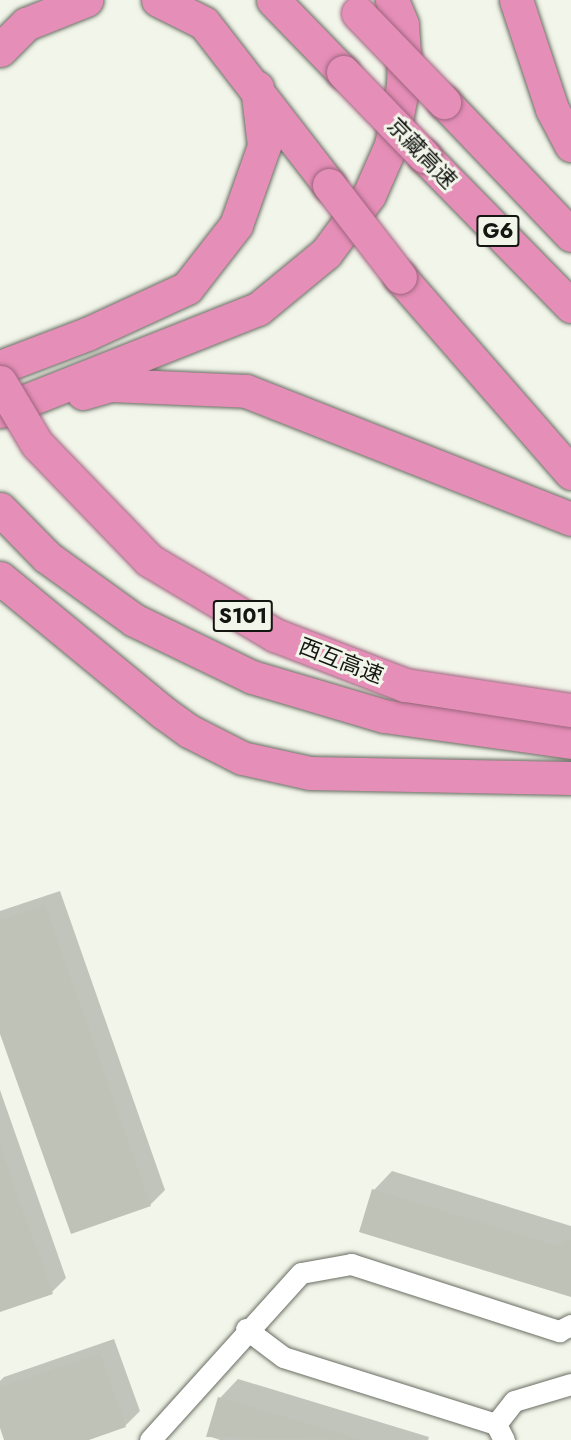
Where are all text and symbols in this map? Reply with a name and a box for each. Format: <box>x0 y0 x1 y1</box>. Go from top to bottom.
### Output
street label: 京藏高速 <box>382 112 462 194</box>
road number: G6 <box>476 213 520 249</box>
road number: S101 <box>212 598 274 634</box>
street label: 西互高速 <box>295 633 387 689</box>

